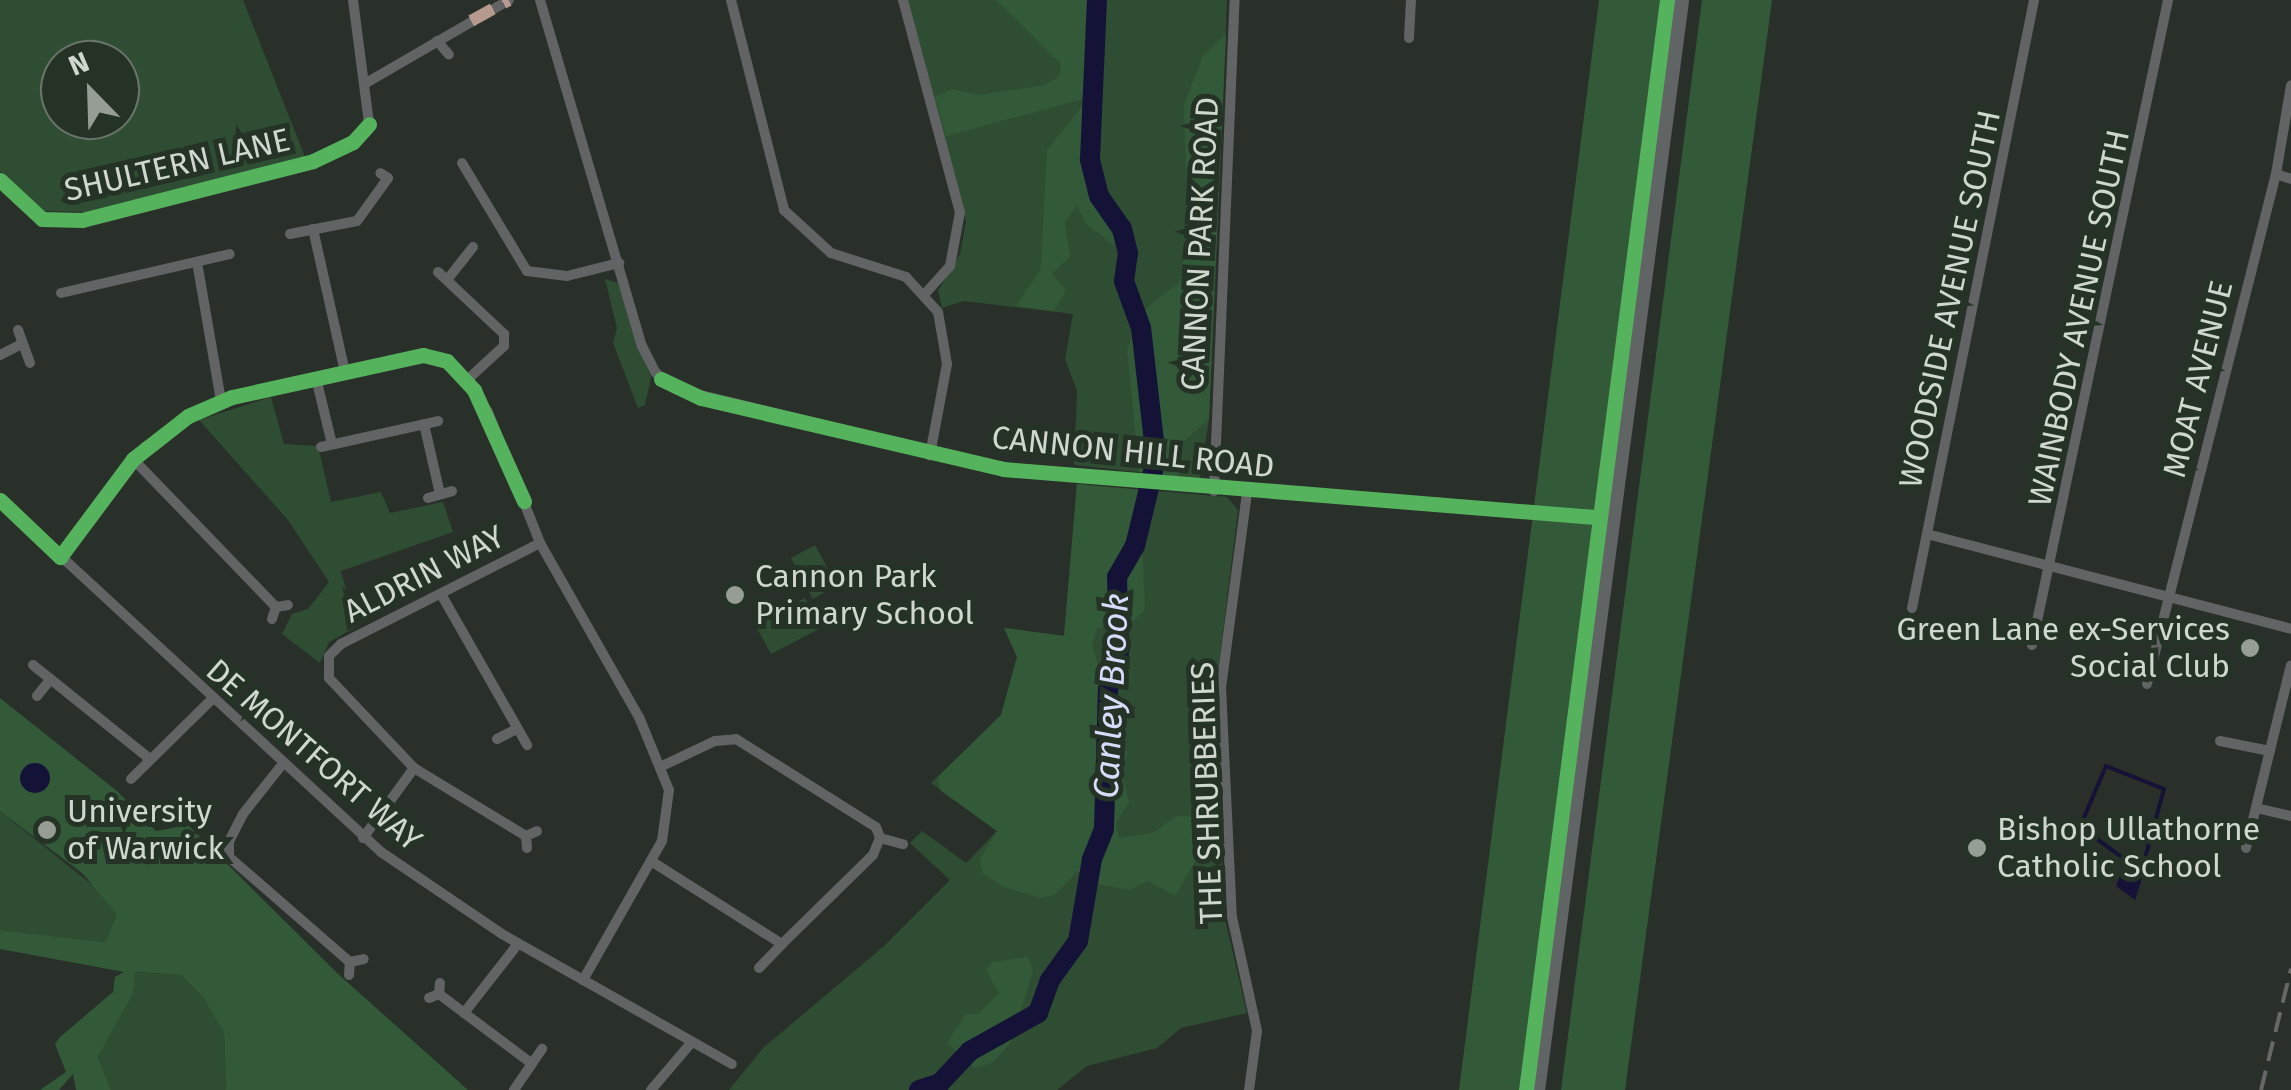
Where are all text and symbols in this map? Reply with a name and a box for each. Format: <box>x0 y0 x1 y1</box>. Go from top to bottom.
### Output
north arrow <box>40 40 140 140</box>
text: N <box>64 45 94 83</box>
street label: CANNON PARK ROAD <box>1173 96 1227 392</box>
street label: WOODSIDE AVENUE SOUTH <box>1891 107 2009 491</box>
street label: SHULTERN LANE <box>60 120 294 210</box>
street label: WAINBODY AVENUE SOUTH <box>2020 126 2138 510</box>
street label: MOAT AVENUE <box>2155 277 2241 481</box>
street label: CANNON HILL ROAD <box>990 418 1276 486</box>
street label: ALDRIN WAY <box>337 517 511 631</box>
place label: Cannon Park Primary School <box>755 558 974 633</box>
marker: Cannon Park Primary School <box>724 584 746 606</box>
water label: Canley Brook <box>1085 592 1137 800</box>
place label: Green Lane ex-Services Social Club <box>1896 611 2230 686</box>
marker: Green Lane ex-Services Social Club <box>2239 637 2261 659</box>
street label: DE MONTFORT WAY <box>198 651 430 859</box>
street label: THE SHRUBBERIES <box>1183 661 1231 925</box>
place label: University of Warwick <box>67 793 224 868</box>
place label: Bishop Ullathorne Catholic School <box>1997 811 2260 886</box>
marker: University of Warwick <box>36 819 58 841</box>
marker: Bishop Ullathorne Catholic School <box>1966 837 1988 859</box>

